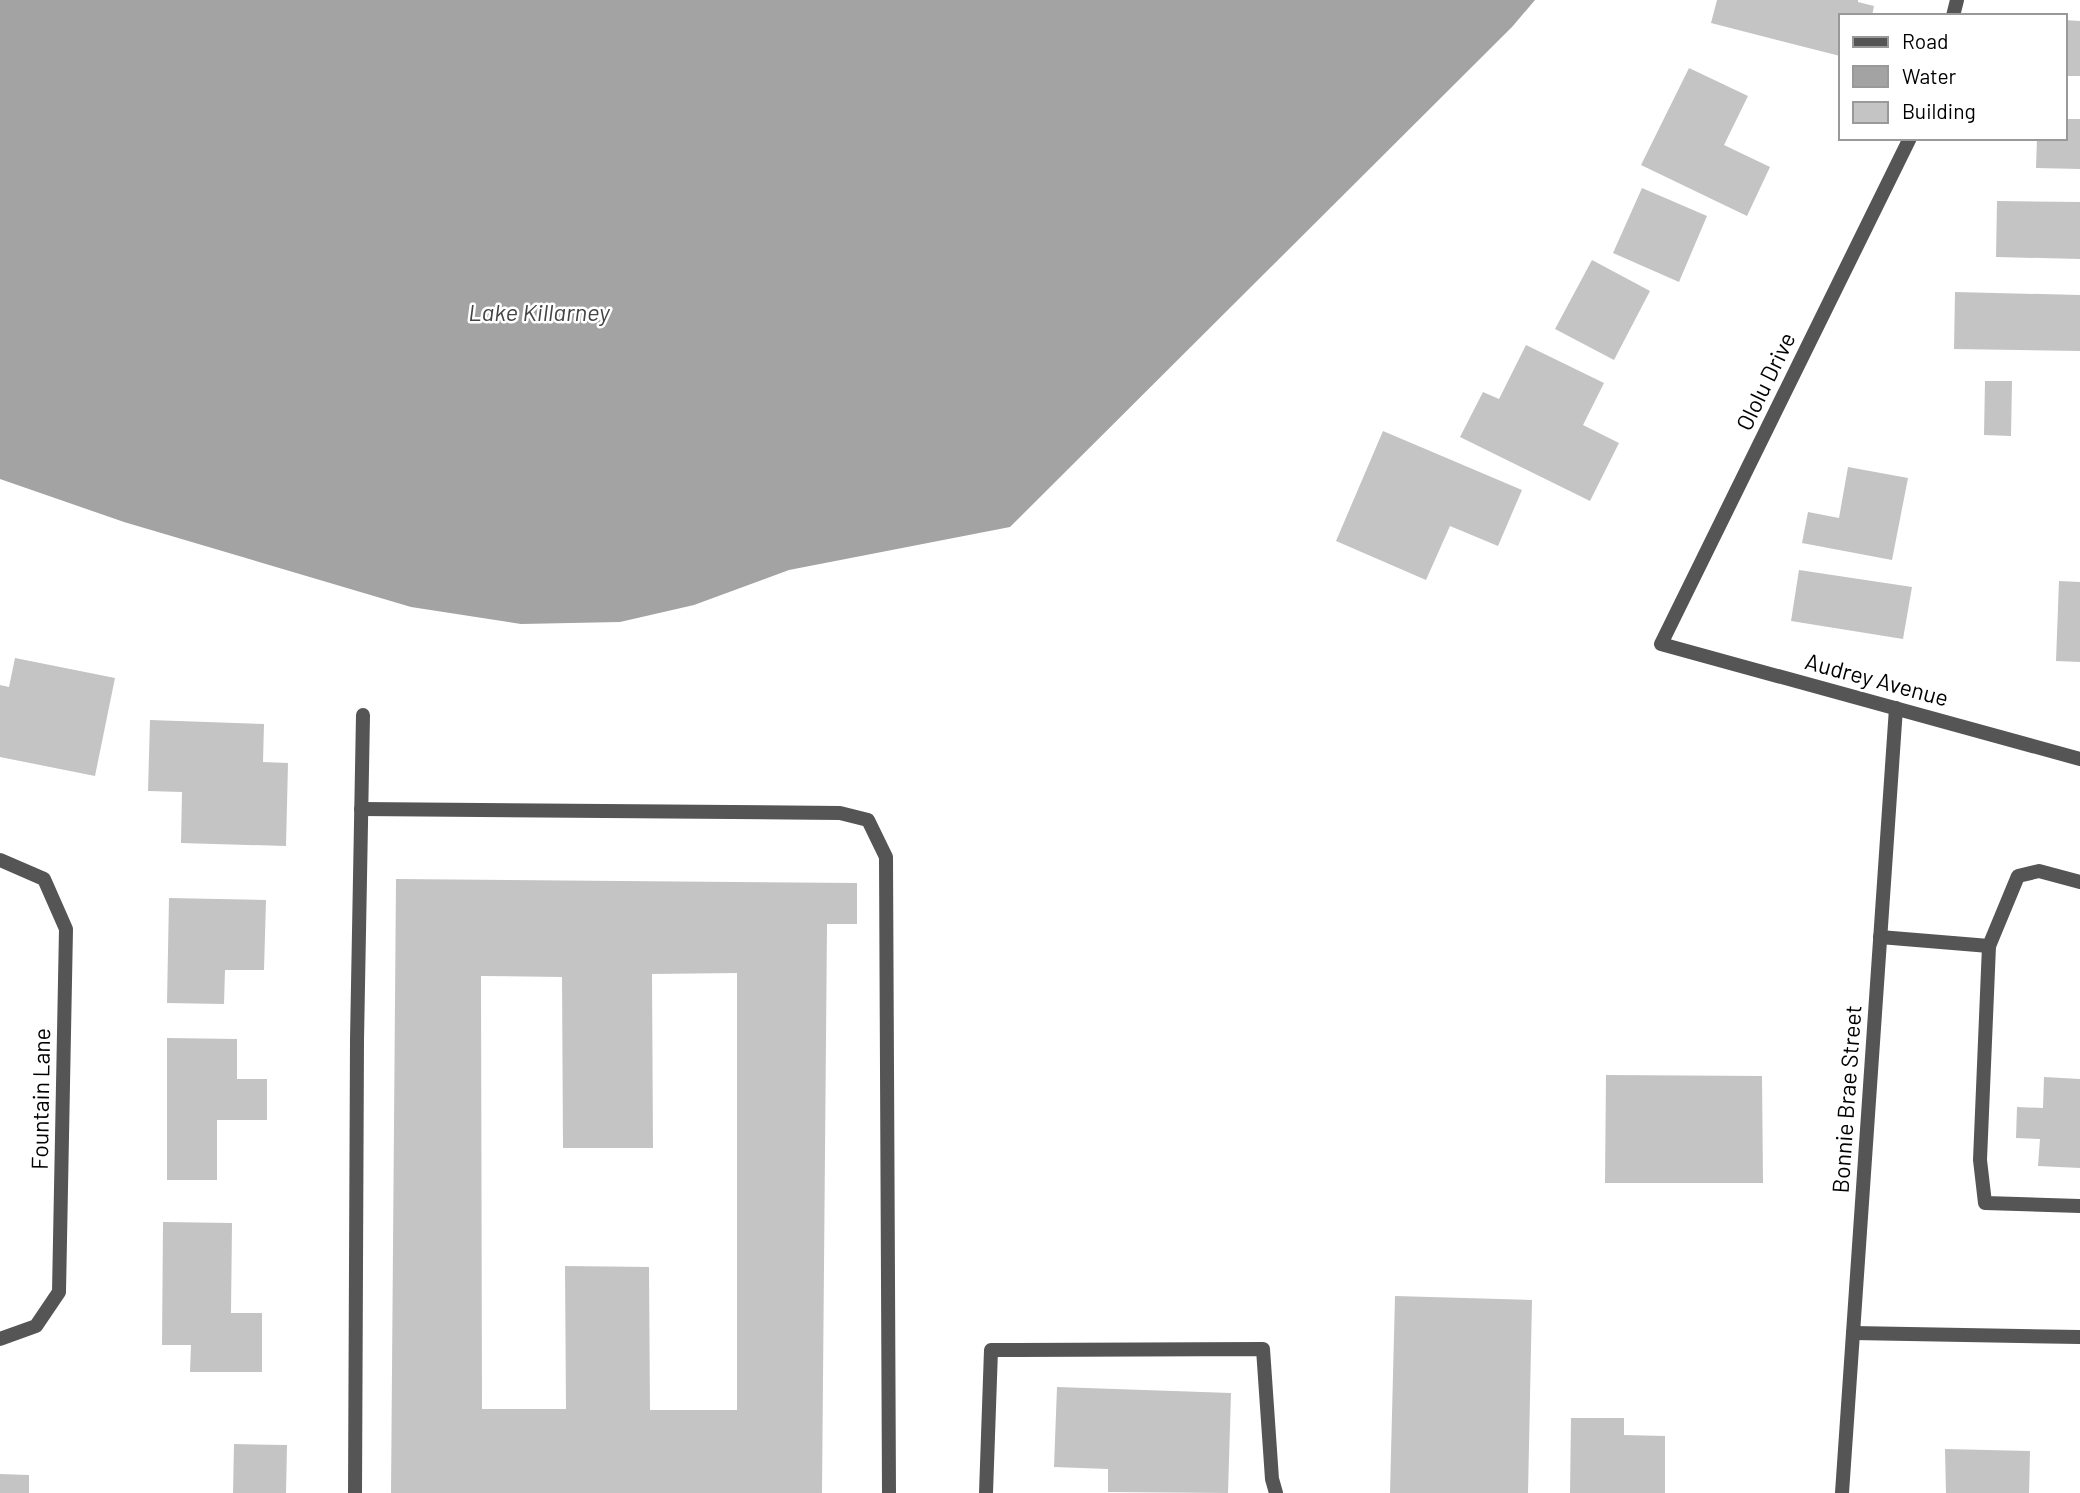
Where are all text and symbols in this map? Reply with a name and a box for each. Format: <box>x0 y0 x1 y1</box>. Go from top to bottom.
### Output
legend <box>1839 14 2066 140</box>
text: Road <box>1902 28 1948 53</box>
text: Water <box>1902 63 1957 88</box>
text: Building <box>1902 98 1976 123</box>
water label: Lake Killarney <box>468 297 611 326</box>
street label: Ololu Drive <box>1729 327 1801 435</box>
street label: Audrey Avenue <box>1802 646 1952 712</box>
street label: Bonnie Brae Street <box>1825 1004 1867 1194</box>
street label: Fountain Lane <box>25 1028 55 1170</box>

